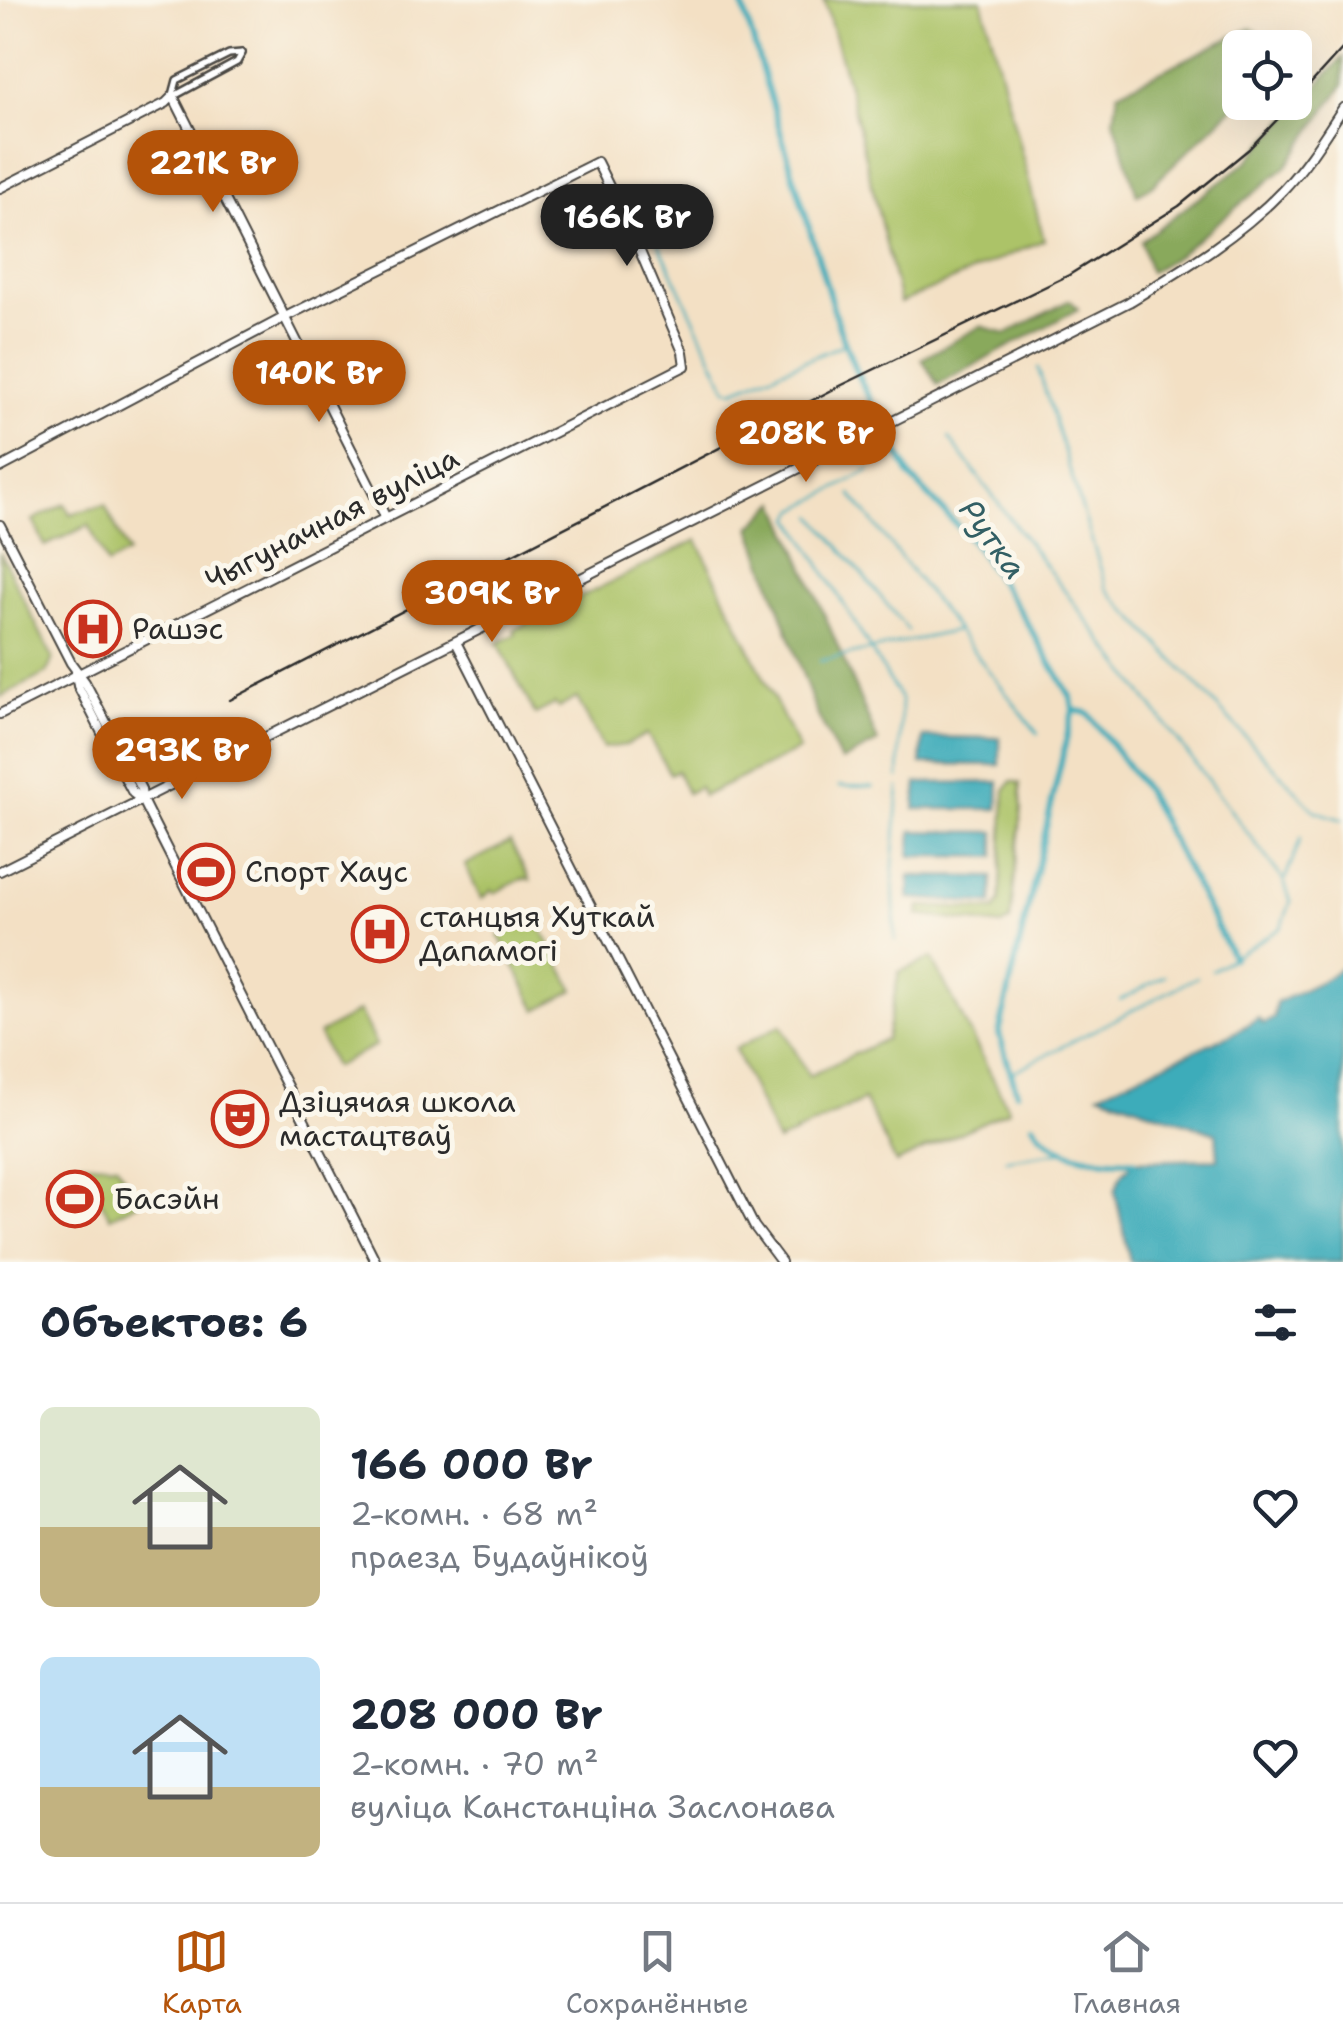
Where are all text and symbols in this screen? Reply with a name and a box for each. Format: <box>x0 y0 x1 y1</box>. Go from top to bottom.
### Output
map controls <box>1222 30 1312 120</box>
button: locate <box>1222 30 1312 120</box>
pin: 221K Br <box>121 130 305 215</box>
text: 221K Br <box>149 141 277 184</box>
pin: 166K Br <box>535 184 719 269</box>
text: 166K Br <box>563 195 691 238</box>
pin: 140K Br <box>227 340 411 425</box>
text: 140K Br <box>255 351 383 394</box>
pin: 208K Br <box>714 400 898 485</box>
text: 208K Br <box>738 411 874 454</box>
street label: Чыгуначная вуліца <box>198 437 466 600</box>
water label: Рутка <box>950 490 1037 588</box>
pin: 309K Br <box>400 560 584 645</box>
text: 309K Br <box>424 571 560 614</box>
hospital icon: Рашэс <box>63 599 123 659</box>
place label: Рашэс <box>132 608 224 649</box>
pin: 293K Br <box>90 717 274 802</box>
text: 293K Br <box>114 728 250 771</box>
sports icon: Спорт Хаус <box>176 842 236 902</box>
place label: Спорт Хаус <box>245 851 408 892</box>
place label: станцыя Хуткай Дапамогі <box>419 896 655 971</box>
hospital icon: станцыя Хуткай Дапамогі <box>350 904 410 964</box>
place label: Дзіцячая школа мастацтваў <box>279 1081 516 1156</box>
theatre icon: Дзіцячая школа мастацтваў <box>210 1089 270 1149</box>
sports icon: Басэйн <box>45 1169 105 1229</box>
place label: Басэйн <box>114 1178 220 1219</box>
text: Объектов: 6 <box>40 1294 308 1350</box>
icon: filters <box>1248 1295 1303 1350</box>
text: 166 000 Br <box>350 1436 593 1492</box>
icon: home <box>120 1447 240 1567</box>
icon: heart <box>1248 1480 1303 1535</box>
text: 2-комн. · 68 m² <box>350 1492 598 1535</box>
text: праезд Будаўнікоў <box>350 1535 649 1578</box>
text: 208 000 Br <box>350 1686 603 1742</box>
icon: home <box>120 1697 240 1817</box>
icon: heart <box>1248 1730 1303 1785</box>
text: 2-комн. · 70 m² <box>350 1742 598 1785</box>
text: вуліца Канстанціна Заслонава <box>350 1785 835 1828</box>
tab: Карта <box>162 1924 242 2022</box>
tab: Сохранённые <box>566 1924 749 2022</box>
tab: Главная <box>1073 1924 1181 2022</box>

